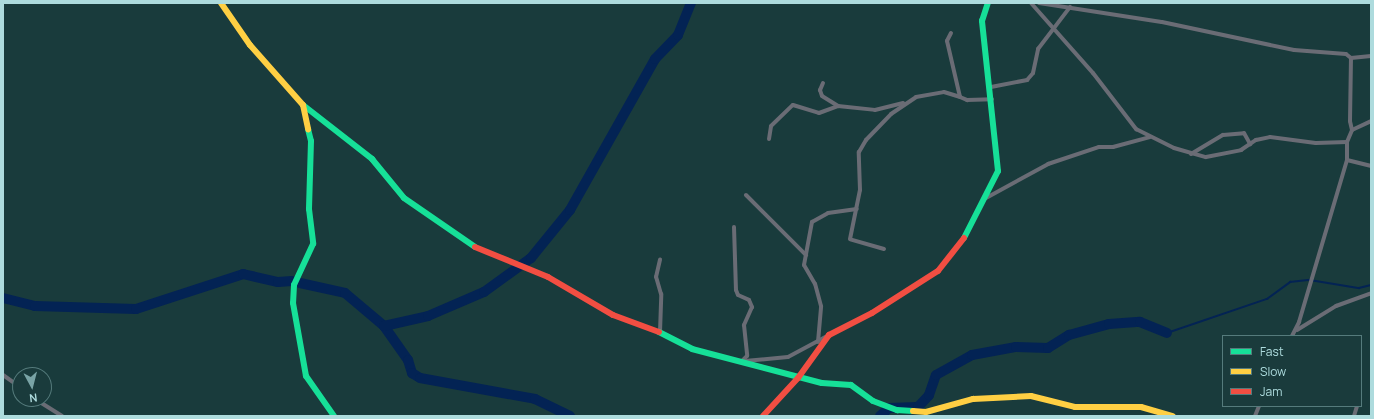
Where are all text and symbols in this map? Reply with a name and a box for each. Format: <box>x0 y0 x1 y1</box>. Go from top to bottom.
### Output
legend <box>1222 335 1362 407</box>
text: Fast <box>1260 343 1284 360</box>
text: Slow <box>1260 363 1286 380</box>
north arrow <box>12 367 52 407</box>
text: Jam <box>1260 383 1282 400</box>
text: N <box>29 390 38 406</box>

